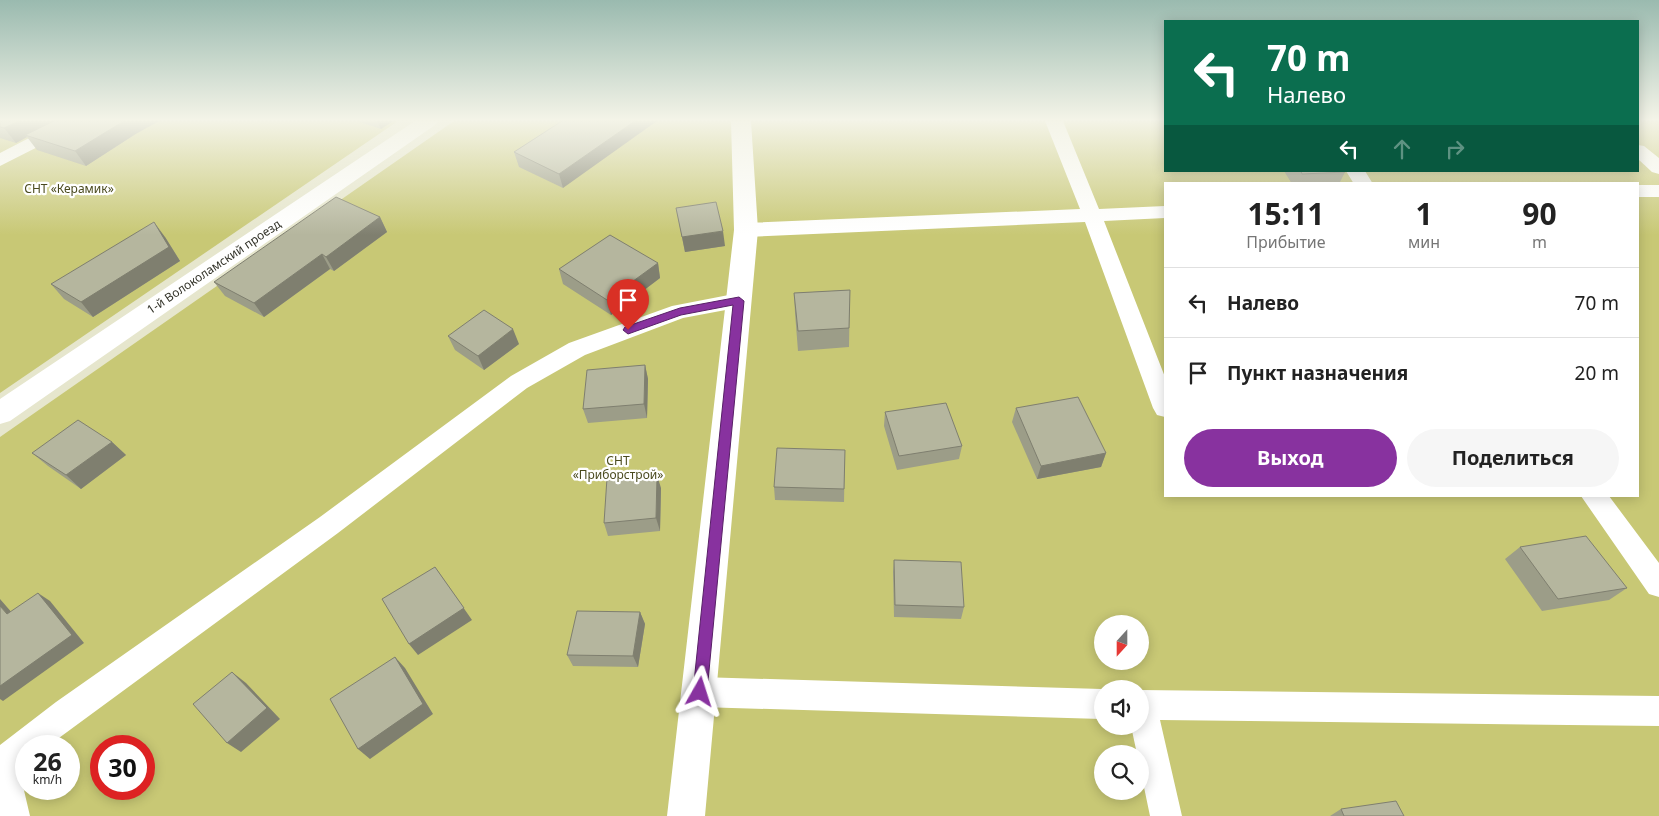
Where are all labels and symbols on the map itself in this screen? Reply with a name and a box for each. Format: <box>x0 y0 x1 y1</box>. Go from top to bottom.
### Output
park label: СНТ «Керамик» <box>24 180 114 197</box>
street label: 1-й Волоколамский проезд <box>143 215 285 318</box>
pin <box>607 279 649 330</box>
park label: СНТ «Приборстрой» <box>573 452 663 483</box>
north arrow <box>1094 615 1149 670</box>
position arrow <box>673 665 725 717</box>
speed limit sign: 30 <box>90 735 155 800</box>

